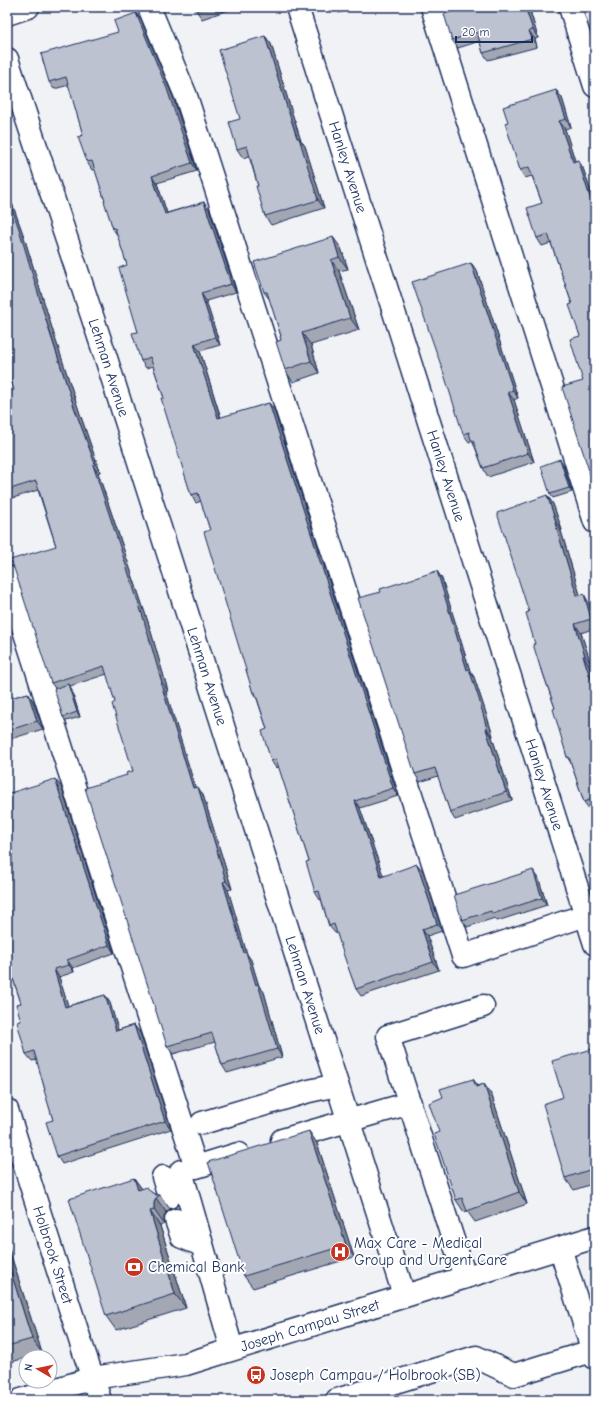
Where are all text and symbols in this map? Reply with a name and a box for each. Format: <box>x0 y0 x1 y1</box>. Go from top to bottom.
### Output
scale bar <box>456 18 532 44</box>
text: 20 m <box>462 25 490 39</box>
street label: Hanley Avenue <box>325 119 371 216</box>
street label: Lehman Avenue <box>85 316 133 419</box>
street label: Hanley Avenue <box>423 428 469 524</box>
street label: Lehman Avenue <box>183 625 231 728</box>
street label: Hanley Avenue <box>521 737 567 833</box>
street label: Lehman Avenue <box>281 934 330 1037</box>
street label: Holbrook Street <box>29 1204 77 1307</box>
place label: Max Care - Medical Group and Urgent Care <box>354 1234 508 1269</box>
hospital icon: Max Care - Medical Group and Urgent Care <box>329 1241 351 1263</box>
bank icon: Chemical Bank <box>123 1256 145 1278</box>
place label: Chemical Bank <box>148 1258 245 1276</box>
street label: Joseph Campau Street <box>238 1295 382 1356</box>
north arrow <box>18 1349 58 1389</box>
text: N <box>22 1363 36 1372</box>
bus stop icon: Joseph Campau / Holbrook (SB) <box>245 1364 267 1386</box>
place label: Joseph Campau / Holbrook (SB) <box>270 1366 481 1384</box>

